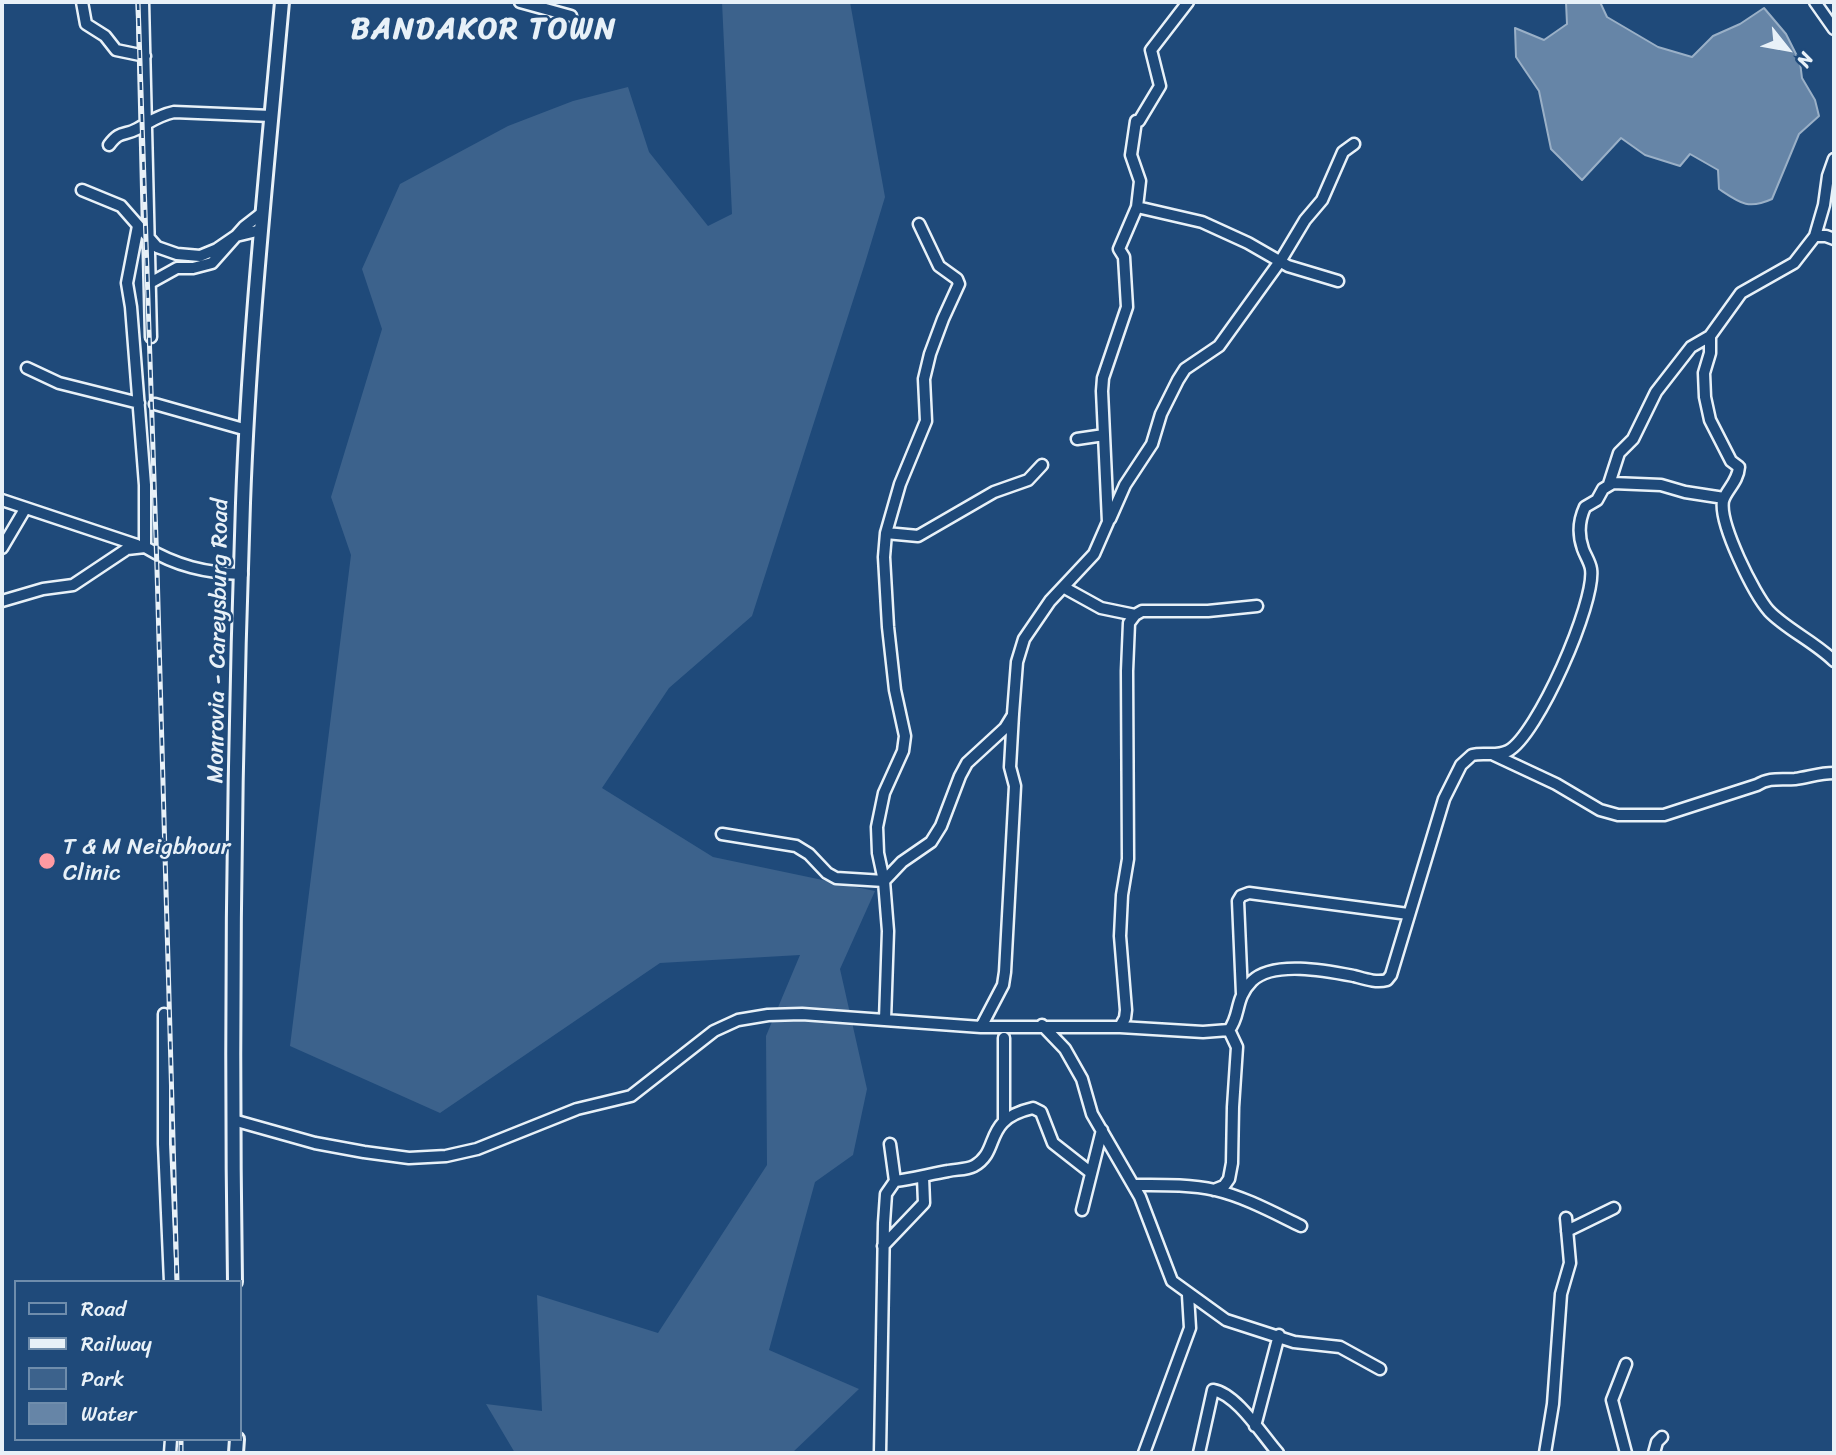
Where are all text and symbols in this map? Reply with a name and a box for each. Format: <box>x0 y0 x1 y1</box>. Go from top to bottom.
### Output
district label: BANDAKOR TOWN <box>352 12 616 48</box>
north arrow <box>1752 14 1822 84</box>
text: N <box>1788 46 1823 74</box>
street label: Monrovia - Careysburg Road <box>203 498 235 784</box>
place label: T & M Neigbhour Clinic <box>63 834 230 888</box>
marker: T & M Neigbhour Clinic <box>37 851 57 871</box>
legend <box>14 1280 242 1441</box>
text: Road <box>81 1290 126 1328</box>
text: Railway <box>81 1325 152 1363</box>
text: Park <box>81 1360 124 1398</box>
text: Water <box>81 1395 136 1433</box>

